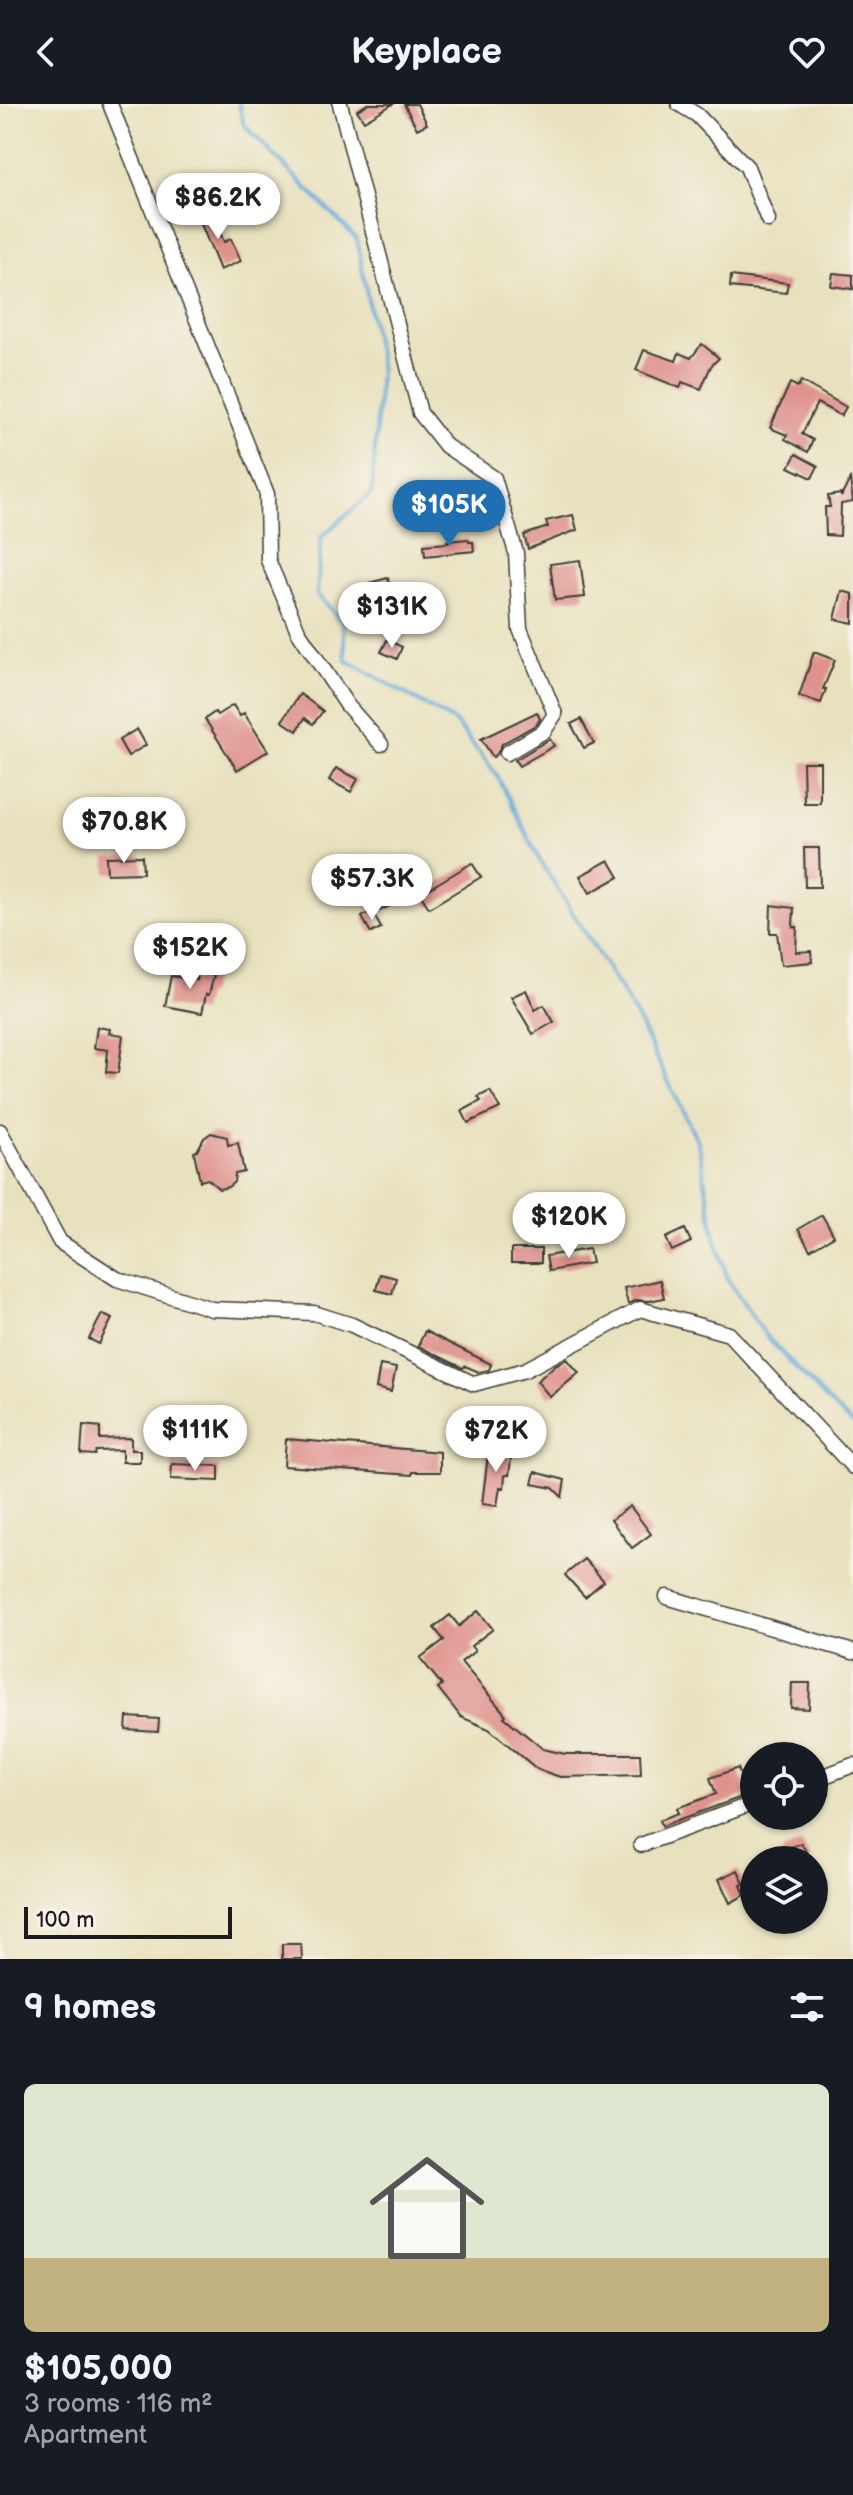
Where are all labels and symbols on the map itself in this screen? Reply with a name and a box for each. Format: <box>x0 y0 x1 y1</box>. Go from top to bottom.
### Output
pin: $86.2K <box>153 173 283 241</box>
pin: $105K <box>393 480 505 548</box>
pin: $131K <box>336 582 448 650</box>
pin: $70.8K <box>59 797 189 865</box>
pin: $57.3K <box>307 854 437 922</box>
pin: $152K <box>134 923 246 991</box>
pin: $120K <box>513 1192 625 1260</box>
pin: $111K <box>139 1405 251 1473</box>
pin: $72K <box>449 1406 543 1474</box>
scale bar <box>24 1903 232 1939</box>

